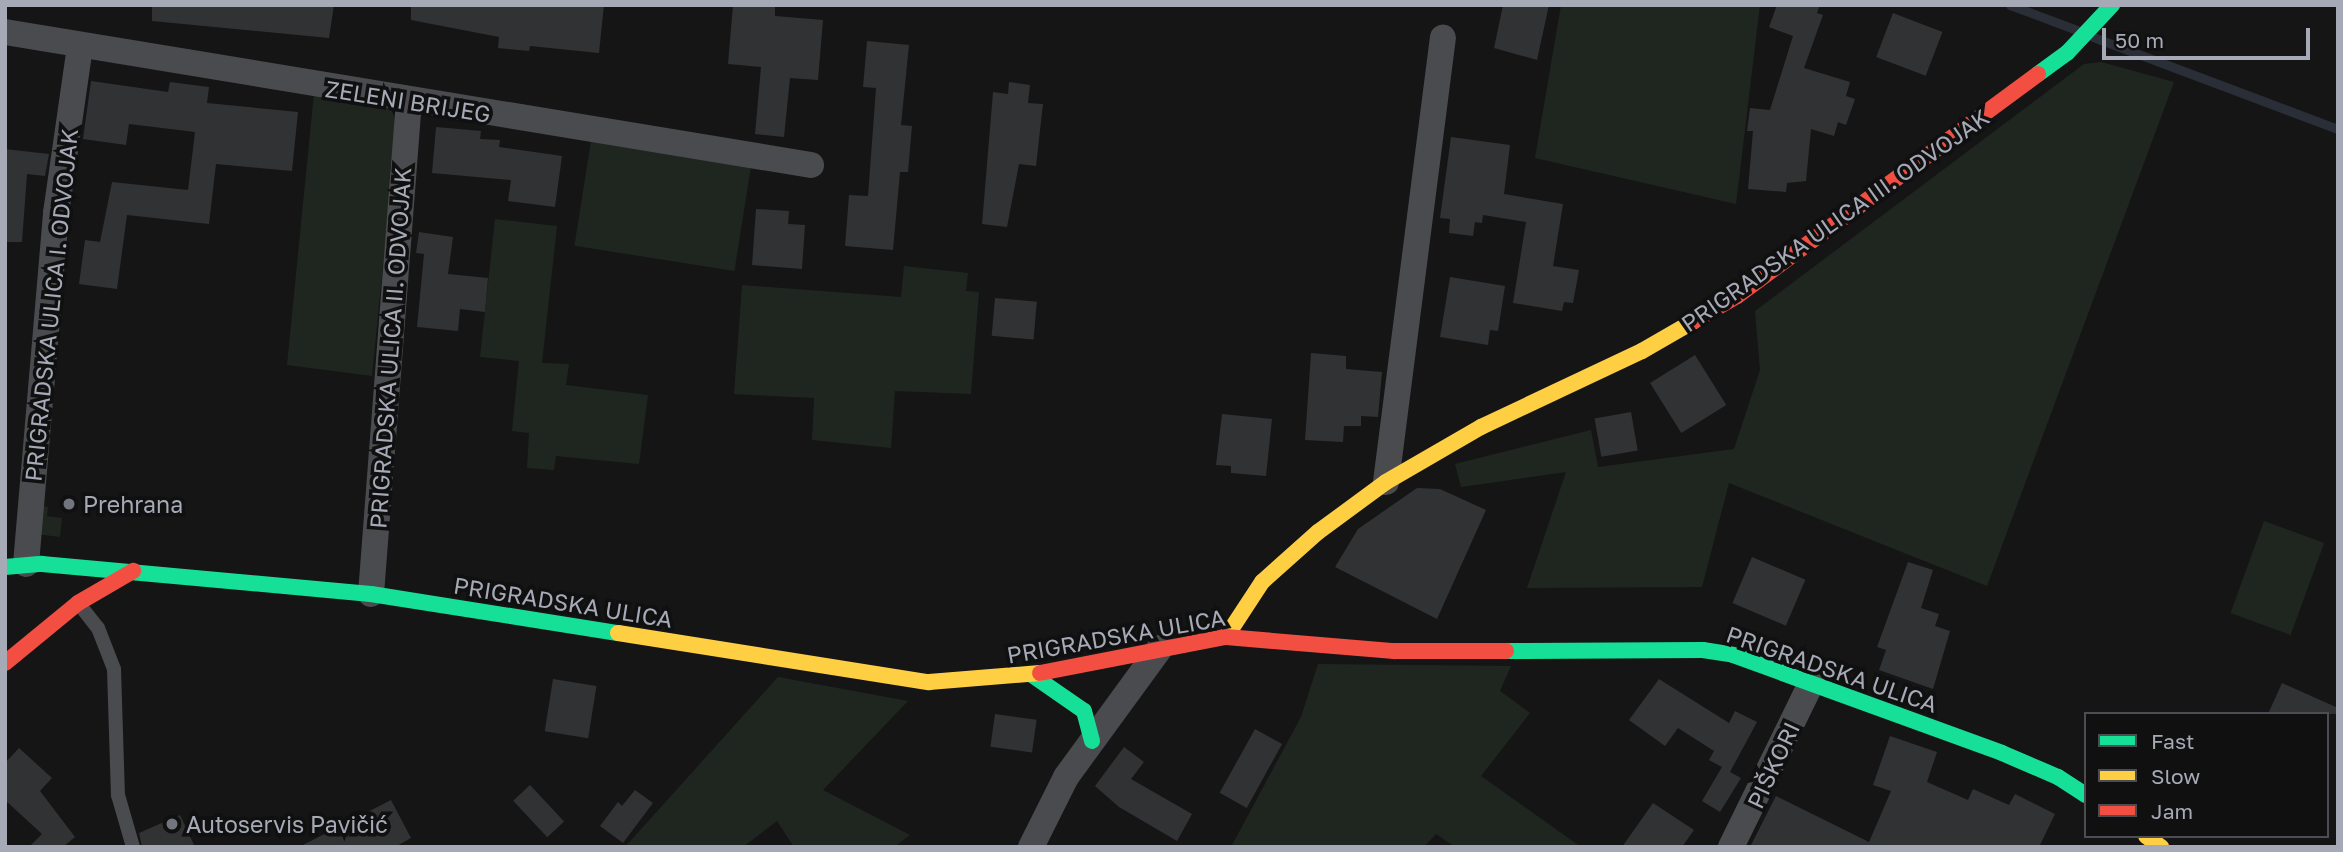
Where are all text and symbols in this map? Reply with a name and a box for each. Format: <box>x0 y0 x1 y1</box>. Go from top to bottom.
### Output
scale bar <box>2105 14 2313 58</box>
text: 50 m <box>2115 27 2164 53</box>
street label: ZELENI BRIJEG <box>324 74 492 128</box>
street label: PRIGRADSKA ULICA III. ODVOJAK <box>1676 103 1994 337</box>
street label: PRIGRADSKA ULICA I. ODVOJAK <box>19 127 83 483</box>
street label: PRIGRADSKA ULICA II. ODVOJAK <box>364 166 416 530</box>
place label: Prehrana <box>83 490 183 518</box>
marker: Prehrana <box>61 496 77 512</box>
street label: PRIGRADSKA ULICA <box>452 571 674 633</box>
street label: PRIGRADSKA ULICA <box>1005 603 1227 669</box>
street label: PRIGRADSKA ULICA <box>1723 620 1941 718</box>
legend <box>2084 712 2329 838</box>
street label: PIŠKORI <box>1741 717 1805 813</box>
text: Fast <box>2151 728 2194 754</box>
text: Slow <box>2151 763 2200 789</box>
text: Jam <box>2151 798 2193 824</box>
place label: Autoservis Pavičić <box>186 810 388 838</box>
marker: Autoservis Pavičić <box>164 816 180 832</box>

